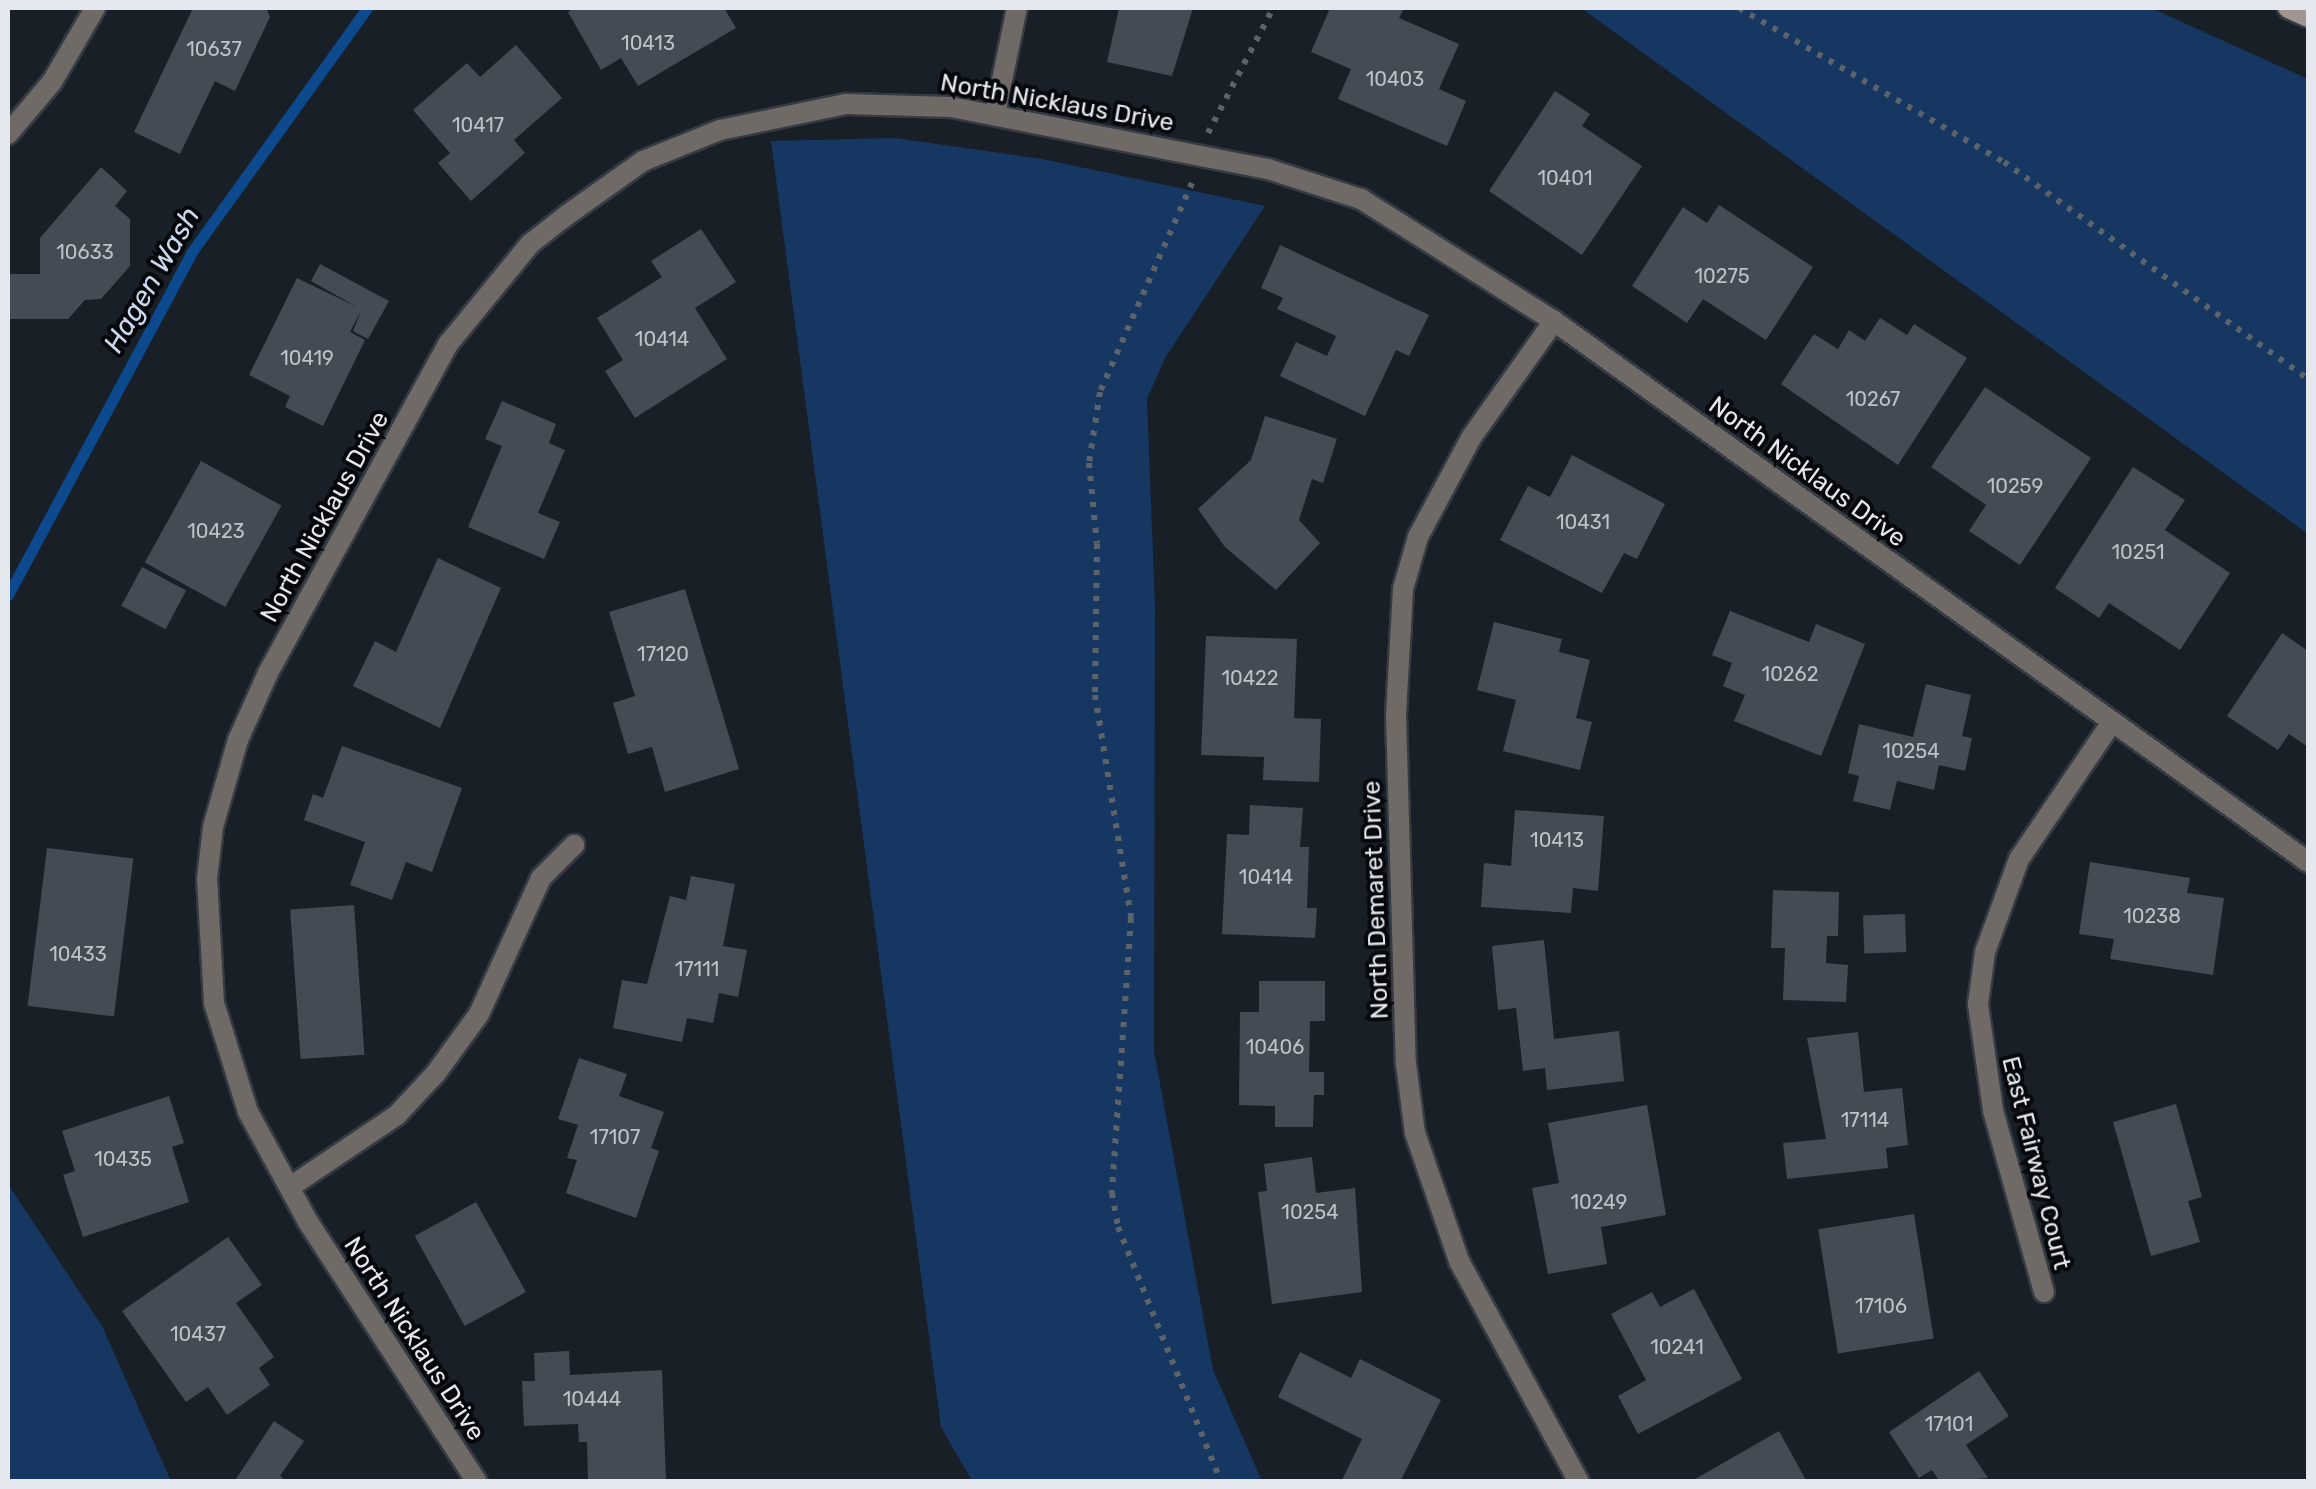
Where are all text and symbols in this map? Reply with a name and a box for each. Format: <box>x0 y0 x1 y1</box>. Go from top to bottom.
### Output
house number: 10413 <box>621 31 675 55</box>
house number: 10637 <box>186 37 242 61</box>
house number: 10403 <box>1366 67 1424 91</box>
street label: North Nicklaus Drive <box>938 68 1176 138</box>
house number: 10417 <box>452 113 504 137</box>
house number: 10401 <box>1538 166 1592 190</box>
water label: Hagen Wash <box>97 201 207 359</box>
house number: 10633 <box>56 240 114 264</box>
house number: 10275 <box>1694 264 1750 288</box>
house number: 10414 <box>635 327 689 351</box>
house number: 10419 <box>280 346 334 370</box>
house number: 10267 <box>1846 387 1900 411</box>
street label: North Nicklaus Drive <box>1703 390 1911 554</box>
street label: North Nicklaus Drive <box>255 406 395 628</box>
house number: 10259 <box>1987 474 2043 498</box>
house number: 10431 <box>1556 510 1610 534</box>
house number: 10423 <box>187 519 245 543</box>
house number: 10251 <box>2111 540 2165 564</box>
house number: 17120 <box>637 642 689 666</box>
house number: 10262 <box>1762 662 1818 686</box>
house number: 10422 <box>1221 666 1279 690</box>
house number: 10254 <box>1882 739 1940 763</box>
street label: North Demaret Drive <box>1357 780 1395 1020</box>
house number: 10413 <box>1530 828 1584 852</box>
house number: 10414 <box>1239 865 1293 889</box>
house number: 10238 <box>2123 904 2181 928</box>
house number: 10433 <box>49 942 107 966</box>
house number: 17111 <box>675 957 719 981</box>
house number: 10406 <box>1246 1035 1304 1059</box>
street label: East Fairway Court <box>1995 1053 2077 1273</box>
house number: 17114 <box>1841 1108 1889 1132</box>
house number: 17107 <box>590 1125 640 1149</box>
house number: 10435 <box>94 1147 152 1171</box>
house number: 10249 <box>1571 1190 1627 1214</box>
house number: 10254 <box>1281 1200 1339 1224</box>
street label: North Nicklaus Drive <box>337 1232 491 1446</box>
house number: 17106 <box>1855 1294 1907 1318</box>
house number: 10437 <box>170 1322 226 1346</box>
house number: 10241 <box>1650 1335 1704 1359</box>
house number: 10444 <box>563 1387 621 1411</box>
house number: 17101 <box>1925 1412 1973 1436</box>

